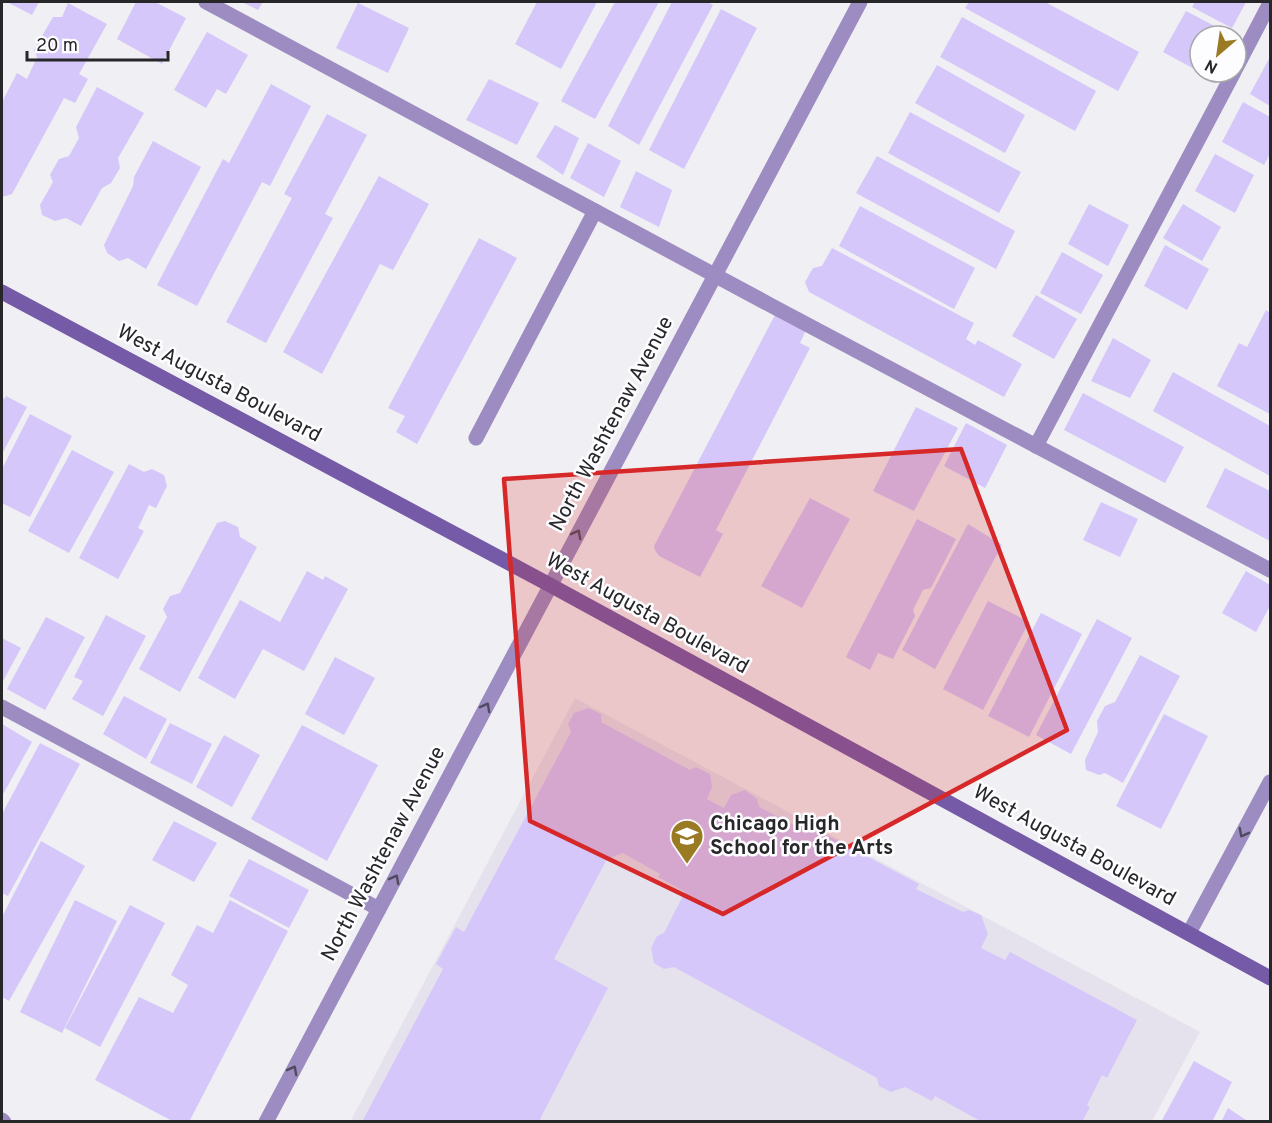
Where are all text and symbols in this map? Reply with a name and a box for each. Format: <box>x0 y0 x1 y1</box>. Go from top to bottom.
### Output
scale bar <box>27 24 168 62</box>
north arrow <box>1188 24 1248 84</box>
text: 20 m <box>36 35 78 58</box>
text: N <box>1202 54 1222 77</box>
street label: North Washtenaw Avenue <box>544 312 680 536</box>
street label: West Augusta Boulevard <box>112 319 326 449</box>
one-way arrow <box>570 530 581 541</box>
street label: West Augusta Boulevard <box>541 547 753 681</box>
one-way arrow <box>479 702 490 713</box>
street label: North Washtenaw Avenue <box>316 742 452 966</box>
street label: West Augusta Boulevard <box>968 779 1180 913</box>
place label: Chicago High School for the Arts <box>710 811 893 862</box>
school or university icon: Chicago High School for the Arts <box>669 818 705 865</box>
one-way arrow <box>1239 827 1250 837</box>
one-way arrow <box>388 875 399 885</box>
one-way arrow <box>286 1066 297 1076</box>

